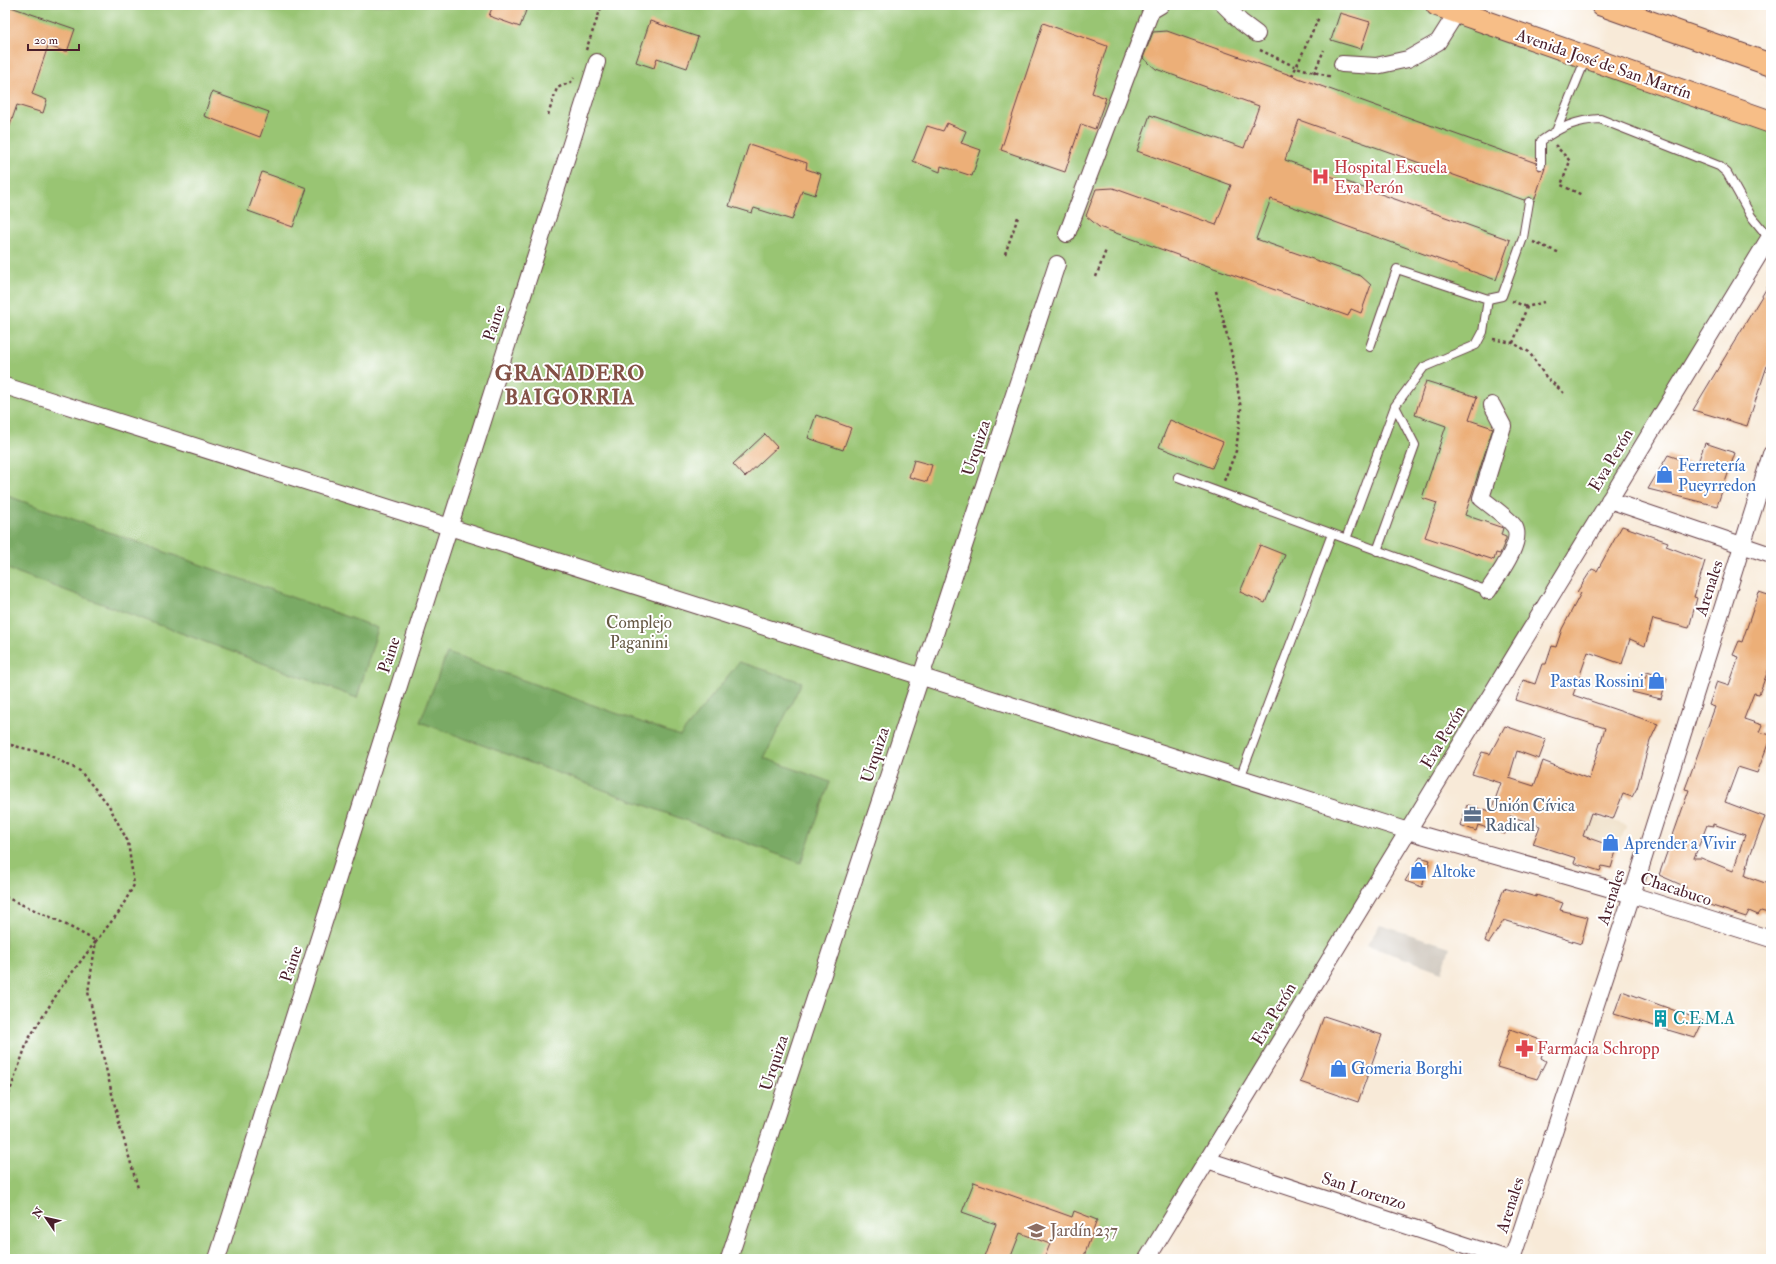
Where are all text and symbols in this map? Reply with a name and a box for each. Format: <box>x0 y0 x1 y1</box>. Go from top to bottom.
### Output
street label: Avenida José de San Martín <box>1512 24 1695 105</box>
scale bar <box>28 26 79 52</box>
text: 20 m <box>34 33 59 48</box>
place label: Hospital Escuela Eva Perón <box>1334 157 1448 198</box>
hospital icon: Hospital Escuela Eva Perón <box>1311 167 1331 187</box>
street label: Paine <box>478 302 510 344</box>
district label: GRANADERO BAIGORRIA <box>495 360 645 411</box>
street label: Urquiza <box>957 416 995 479</box>
street label: Eva Perón <box>1584 425 1638 495</box>
place label: Ferretería Pueyrredon <box>1678 455 1757 497</box>
shop icon: Ferretería Pueyrredon <box>1655 465 1675 485</box>
street label: Arenales <box>1690 557 1728 619</box>
park label: Complejo Paganini <box>606 612 672 653</box>
street label: Paine <box>373 634 405 676</box>
place label: Pastas Rossini <box>1550 671 1644 692</box>
shop icon: Pastas Rossini <box>1647 671 1667 691</box>
street label: Eva Perón <box>1416 702 1470 772</box>
street label: Urquiza <box>856 723 894 786</box>
place label: Unión Cívica Radical <box>1485 795 1576 836</box>
office icon: Unión Cívica Radical <box>1462 805 1482 825</box>
shop icon: Aprender a Vivir <box>1601 833 1621 853</box>
place label: Aprender a Vivir <box>1623 833 1737 855</box>
shop icon: Altoke <box>1409 861 1429 881</box>
place label: Altoke <box>1431 861 1476 882</box>
street label: Arenales <box>1592 866 1630 928</box>
street label: Chacabuco <box>1637 868 1715 910</box>
street label: Paine <box>275 943 307 985</box>
street label: Eva Perón <box>1247 979 1301 1049</box>
building icon: C.E.M.A <box>1650 1008 1670 1028</box>
place label: C.E.M.A <box>1673 1008 1735 1029</box>
street label: Urquiza <box>755 1031 793 1094</box>
pharmacy icon: Farmacia Schropp <box>1514 1038 1534 1058</box>
place label: Farmacia Schropp <box>1537 1038 1660 1060</box>
shop icon: Gomeria Borghi <box>1328 1058 1348 1078</box>
place label: Gomeria Borghi <box>1351 1058 1463 1079</box>
street label: San Lorenzo <box>1319 1167 1409 1215</box>
street label: Arenales <box>1491 1174 1529 1236</box>
north arrow <box>26 1198 66 1238</box>
text: N <box>29 1204 47 1221</box>
school or university icon: Jardín 237 <box>1027 1220 1047 1240</box>
place label: Jardín 237 <box>1049 1220 1118 1242</box>

